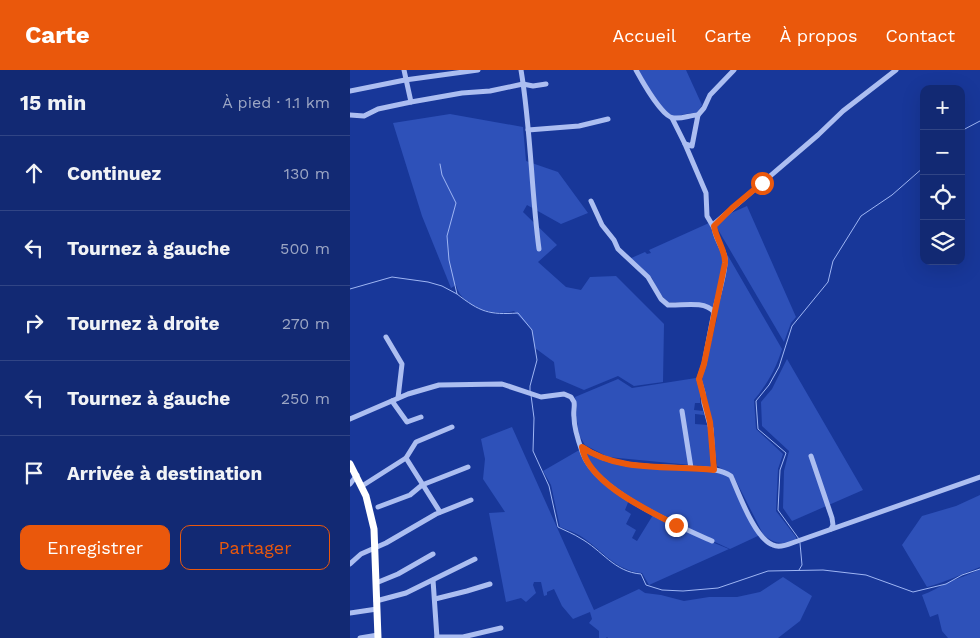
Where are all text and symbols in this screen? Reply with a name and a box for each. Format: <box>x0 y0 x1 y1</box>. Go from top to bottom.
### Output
text: Carte <box>25 21 90 49</box>
text: Accueil <box>613 25 676 46</box>
text: Carte <box>704 25 751 46</box>
text: À propos <box>779 25 857 46</box>
text: Contact <box>885 25 955 46</box>
map controls <box>920 85 965 265</box>
button: + <box>920 85 965 130</box>
text: 15 min <box>20 90 86 115</box>
text: À pied · 1.1 km <box>222 93 330 112</box>
button: − <box>920 130 965 175</box>
icon: ahead <box>20 159 48 187</box>
text: Continuez <box>67 162 161 185</box>
text: 130 m <box>284 164 330 183</box>
route start <box>751 172 774 195</box>
button: locate <box>920 175 965 220</box>
button: layers <box>920 220 965 265</box>
icon: left <box>20 234 48 262</box>
text: Tournez à gauche <box>67 237 230 260</box>
text: 500 m <box>280 239 330 258</box>
icon: right <box>20 309 48 337</box>
text: Tournez à droite <box>67 312 219 335</box>
text: 270 m <box>282 314 330 333</box>
icon: left <box>20 384 48 412</box>
text: Tournez à gauche <box>67 387 230 410</box>
text: 250 m <box>281 389 330 408</box>
icon: arrive <box>20 459 48 487</box>
text: Arrivée à destination <box>67 462 262 485</box>
route end <box>665 514 688 537</box>
button: Enregistrer <box>20 525 170 570</box>
button: Partager <box>180 525 330 570</box>

